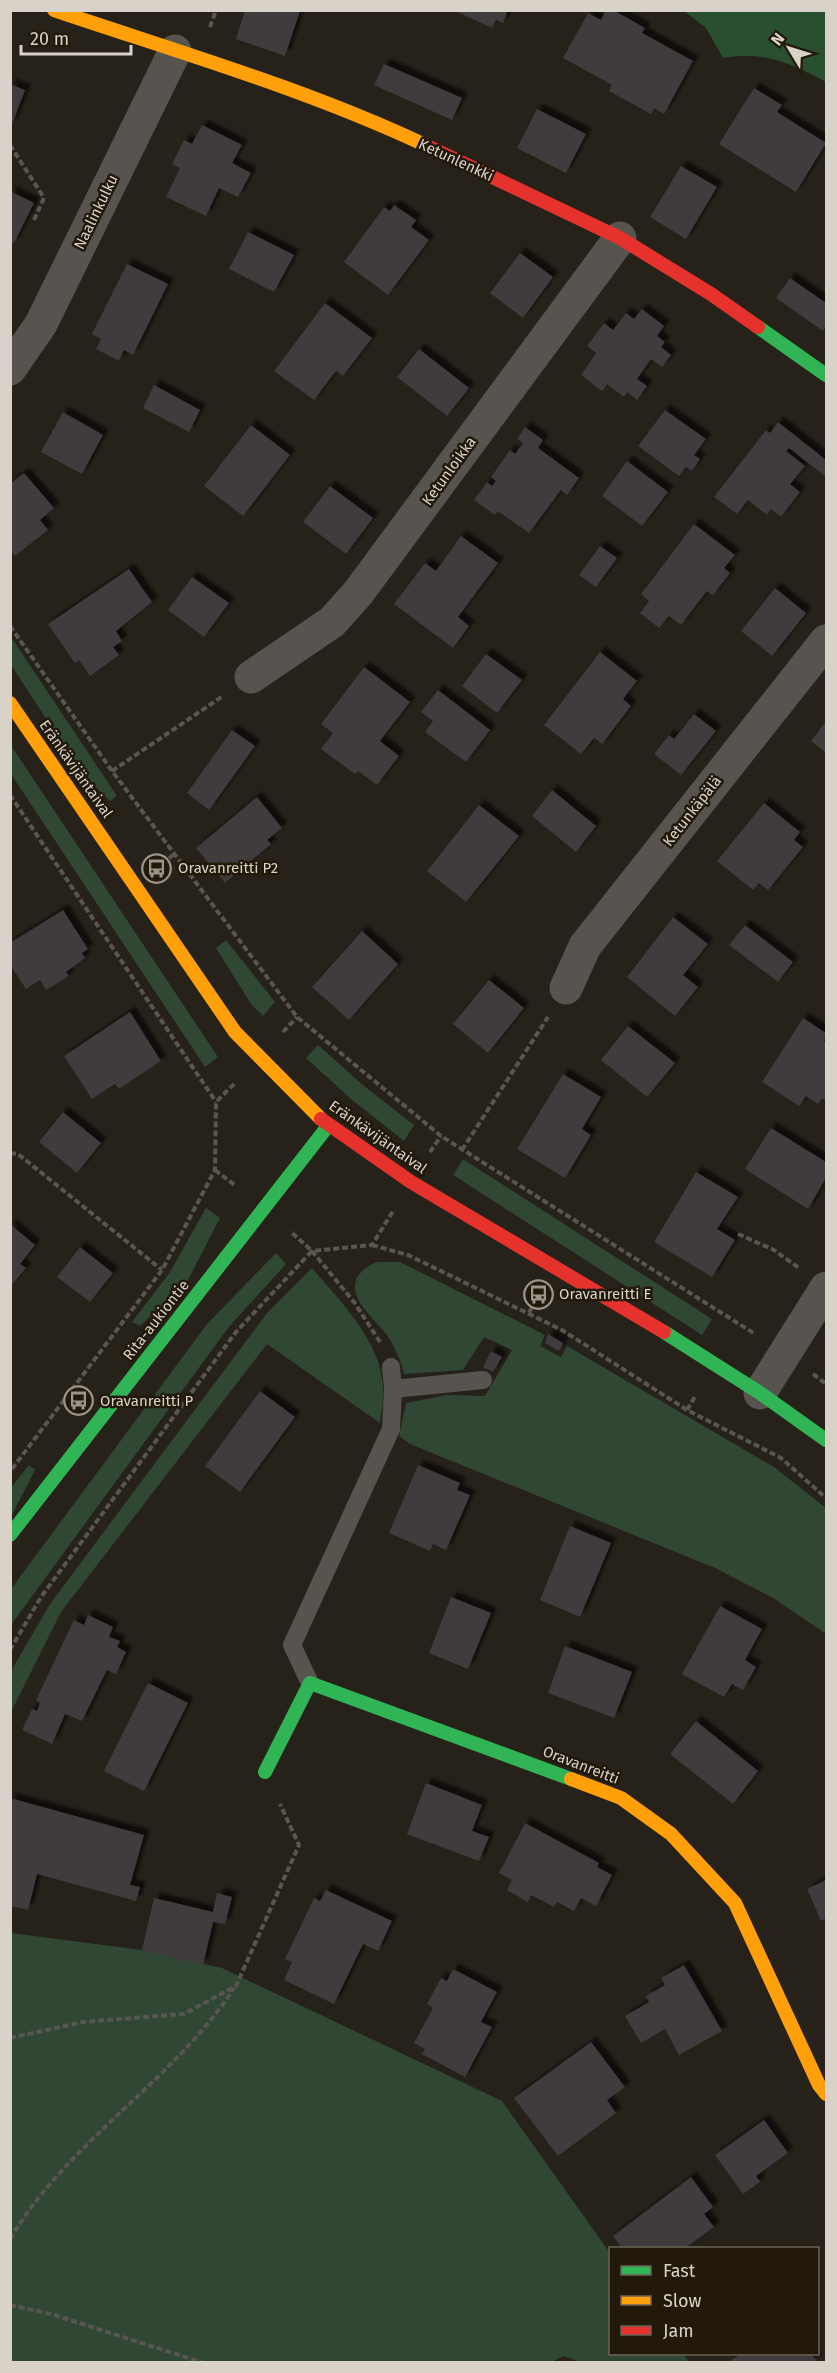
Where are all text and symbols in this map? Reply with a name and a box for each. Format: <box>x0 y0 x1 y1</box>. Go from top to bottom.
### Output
scale bar <box>21 18 130 56</box>
north arrow <box>759 18 819 78</box>
text: 20 m <box>30 28 69 50</box>
text: N <box>767 29 788 49</box>
street label: Ketunlenkki <box>416 135 496 185</box>
street label: Naalinkulku <box>70 172 122 252</box>
street label: Ketunloikka <box>418 433 480 509</box>
street label: Eränkävijäntaival <box>36 717 117 822</box>
street label: Ketunkäpälä <box>659 772 725 850</box>
bus stop icon: Oravanreitti P2 <box>141 852 173 884</box>
place label: Oravanreitti P2 <box>178 859 278 877</box>
street label: Eränkävijäntaival <box>326 1097 431 1178</box>
street label: Rita-aukiontie <box>119 1276 193 1364</box>
bus stop icon: Oravanreitti E <box>522 1278 554 1310</box>
place label: Oravanreitti E <box>559 1285 651 1303</box>
bus stop icon: Oravanreitti P <box>63 1385 95 1417</box>
place label: Oravanreitti P <box>100 1392 193 1410</box>
street label: Oravanreitti <box>540 1742 622 1788</box>
legend <box>609 2247 819 2355</box>
text: Fast <box>663 2260 696 2282</box>
text: Slow <box>663 2290 702 2312</box>
text: Jam <box>663 2320 694 2342</box>

